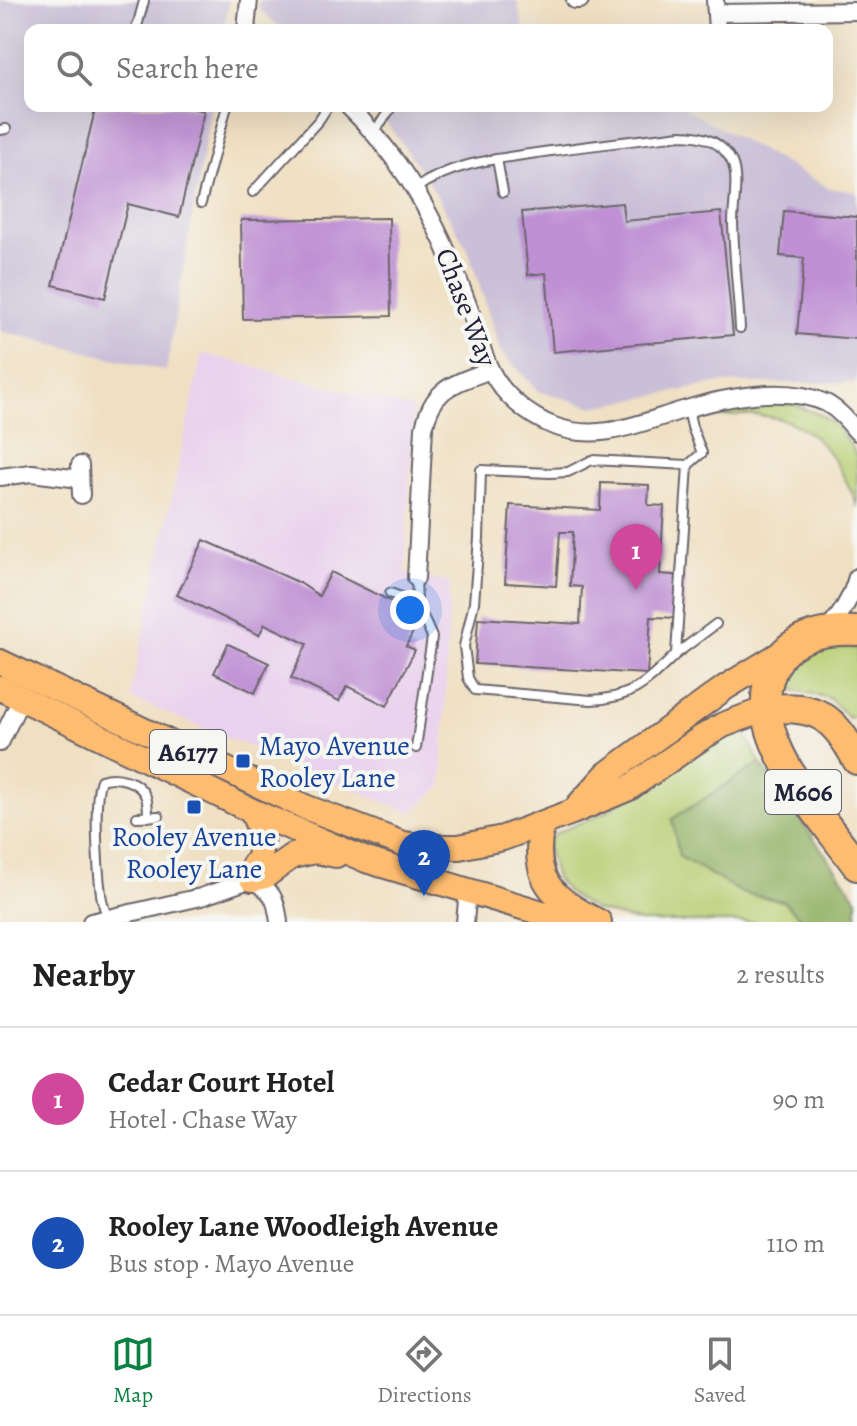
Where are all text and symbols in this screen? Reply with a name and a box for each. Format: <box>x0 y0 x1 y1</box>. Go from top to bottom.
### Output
search box <box>24 24 833 112</box>
icon: search <box>52 46 96 90</box>
text: Search here <box>116 48 259 88</box>
street label: Chase Way <box>426 243 506 372</box>
pin: 1 <box>610 524 662 590</box>
your location <box>390 590 430 630</box>
place label: Mayo Avenue Rooley Lane <box>259 727 410 797</box>
road number: A6177 <box>150 730 226 774</box>
marker: Mayo Avenue Rooley Lane <box>234 752 252 770</box>
road number: M606 <box>765 770 841 814</box>
marker: Rooley Avenue Rooley Lane <box>185 798 203 816</box>
place label: Rooley Avenue Rooley Lane <box>112 818 276 888</box>
pin: 2 <box>398 830 450 896</box>
text: Nearby <box>32 951 135 998</box>
text: 2 results <box>736 957 825 992</box>
text: Cedar Court Hotel <box>108 1062 334 1102</box>
text: 1 <box>53 1082 63 1117</box>
text: 90 m <box>773 1082 825 1117</box>
text: Hotel · Chase Way <box>108 1102 297 1137</box>
text: Rooley Lane Woodleigh Avenue <box>108 1206 498 1246</box>
text: 2 <box>52 1226 64 1261</box>
text: 110 m <box>767 1226 825 1261</box>
text: Bus stop · Mayo Avenue <box>108 1246 354 1281</box>
tab: Map <box>111 1332 155 1410</box>
tab: Directions <box>377 1332 472 1410</box>
tab: Saved <box>694 1332 746 1410</box>

